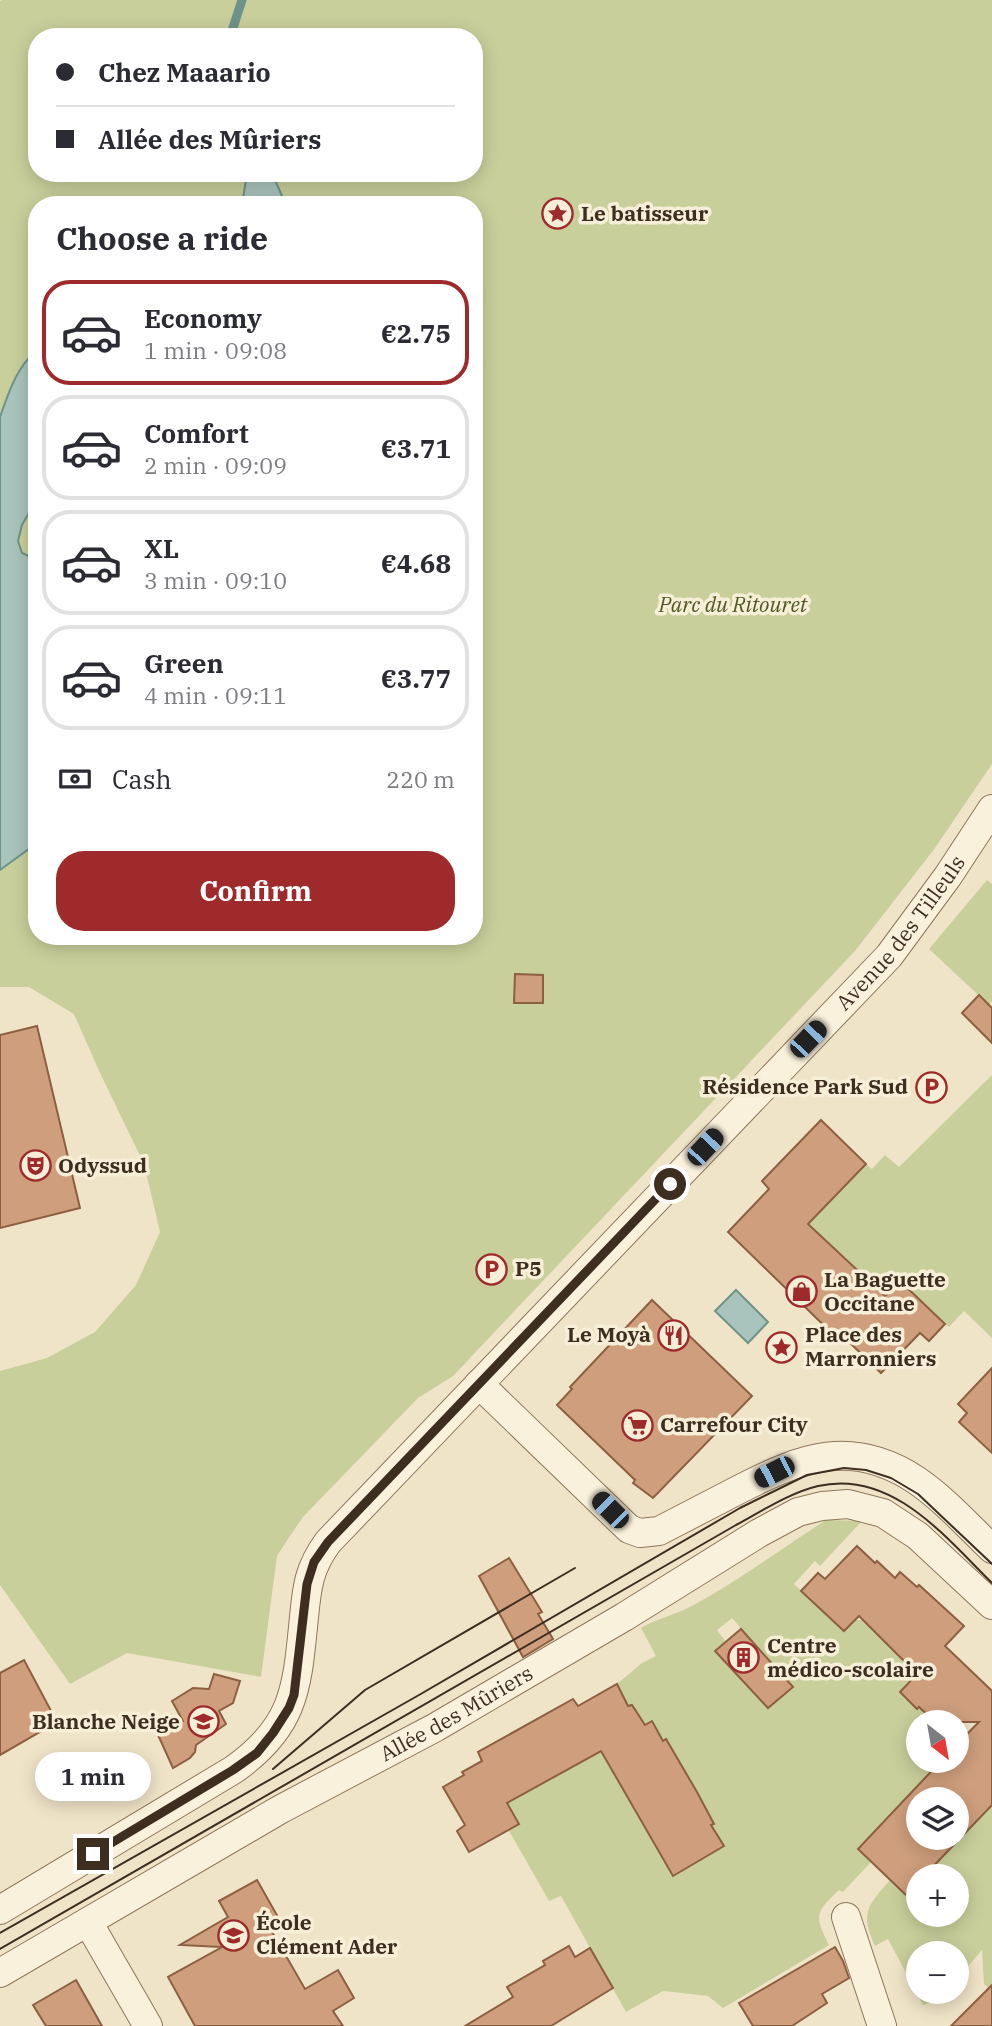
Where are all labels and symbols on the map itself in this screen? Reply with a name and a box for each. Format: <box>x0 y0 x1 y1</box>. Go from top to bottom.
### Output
place icon: Le batisseur <box>541 197 575 231</box>
place label: Le batisseur <box>581 199 709 227</box>
park label: Parc du Ritouret <box>658 590 808 618</box>
street label: Avenue des Tilleuls <box>829 850 971 1016</box>
car <box>786 1017 831 1061</box>
parking icon: Résidence Park Sud <box>914 1070 948 1104</box>
place label: Résidence Park Sud <box>702 1072 908 1100</box>
car <box>683 1124 728 1170</box>
theatre icon: Odyssud <box>18 1149 52 1183</box>
place label: Odyssud <box>58 1151 147 1179</box>
route start <box>654 1168 686 1200</box>
parking icon: P5 <box>475 1252 509 1286</box>
place label: P5 <box>515 1254 542 1282</box>
place label: La Baguette Occitane <box>824 1265 946 1317</box>
shop icon: La Baguette Occitane <box>784 1275 818 1309</box>
restaurant icon: Le Moyà <box>657 1318 691 1352</box>
place label: Le Moyà <box>567 1320 651 1348</box>
place label: Place des Marronniers <box>805 1320 936 1372</box>
place icon: Place des Marronniers <box>765 1330 799 1364</box>
supermarket icon: Carrefour City <box>620 1408 654 1442</box>
place label: Carrefour City <box>660 1410 808 1438</box>
car <box>751 1453 798 1491</box>
car <box>588 1488 633 1532</box>
place label: Centre médico-scolaire <box>767 1631 934 1683</box>
building icon: Centre médico-scolaire <box>727 1641 761 1675</box>
street label: Allée des Mûriers <box>375 1658 538 1767</box>
school or university icon: Blanche Neige <box>186 1705 220 1739</box>
place label: Blanche Neige <box>32 1707 180 1735</box>
north arrow <box>906 1710 970 1773</box>
callout: 1 min <box>35 1752 151 1801</box>
route end <box>77 1838 109 1870</box>
place label: École Clément Ader <box>256 1908 398 1960</box>
school or university icon: École Clément Ader <box>216 1918 250 1952</box>

